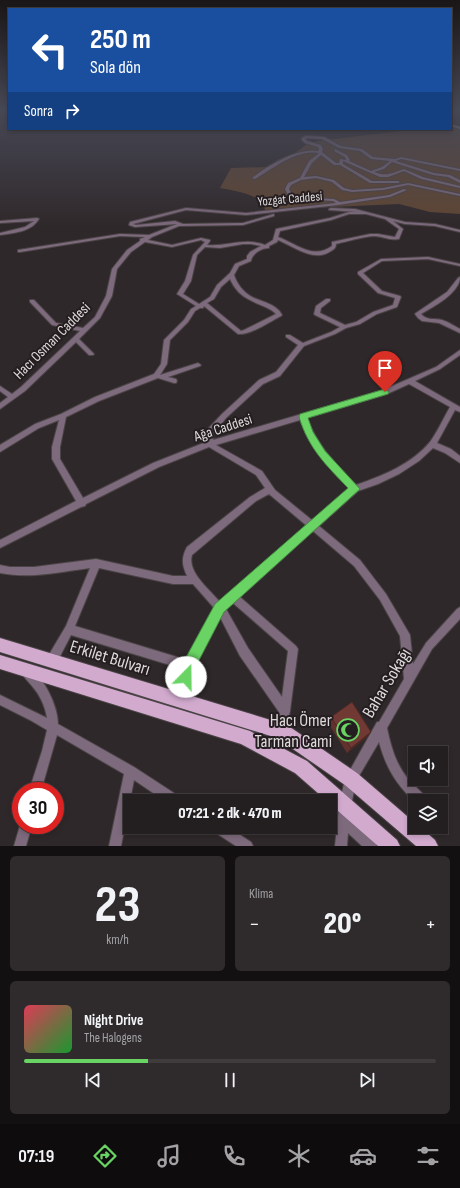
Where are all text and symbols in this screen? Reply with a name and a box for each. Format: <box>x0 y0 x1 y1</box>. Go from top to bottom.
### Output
text: 250 m <box>90 23 151 56</box>
icon: left <box>24 24 76 76</box>
text: Sola dön <box>90 57 141 78</box>
icon: right <box>61 100 83 122</box>
text: Sonra <box>24 102 53 121</box>
street label: Yozgat Caddesi <box>257 188 323 210</box>
street label: Hacı Osman Caddesi <box>10 298 95 383</box>
pin <box>368 351 402 392</box>
icon: arrive <box>374 357 396 379</box>
street label: Ağa Caddesi <box>191 410 255 447</box>
street label: Erkilet Bulvarı <box>67 636 153 680</box>
street label: Bahar Sokağı <box>358 645 416 721</box>
position arrow <box>165 656 207 698</box>
place label: Hacı Ömer Tarman Cami <box>254 710 332 752</box>
mosque icon: Hacı Ömer Tarman Cami <box>335 717 361 743</box>
map controls <box>408 746 448 834</box>
button: sound <box>408 746 448 786</box>
speed limit sign: 30 <box>12 782 64 834</box>
button: layers <box>408 794 448 834</box>
text: 07:21 · 2 dk · 470 m <box>178 804 282 823</box>
text: 23 <box>94 874 141 937</box>
text: Klima <box>249 886 273 902</box>
text: 20° <box>324 906 361 942</box>
text: − <box>249 911 260 938</box>
text: + <box>425 911 436 938</box>
text: km/h <box>106 932 129 948</box>
text: Night Drive <box>84 1011 143 1030</box>
text: The Halogens <box>84 1030 142 1046</box>
icon: previous <box>82 1069 104 1091</box>
icon: pause <box>219 1069 241 1091</box>
icon: next <box>356 1069 378 1091</box>
icon: directions <box>91 1142 119 1170</box>
icon: music <box>155 1142 183 1170</box>
icon: phone <box>220 1142 248 1170</box>
icon: climate <box>285 1142 313 1170</box>
icon: car <box>349 1142 377 1170</box>
icon: filters <box>414 1142 442 1170</box>
text: 07:19 <box>18 1146 54 1167</box>

